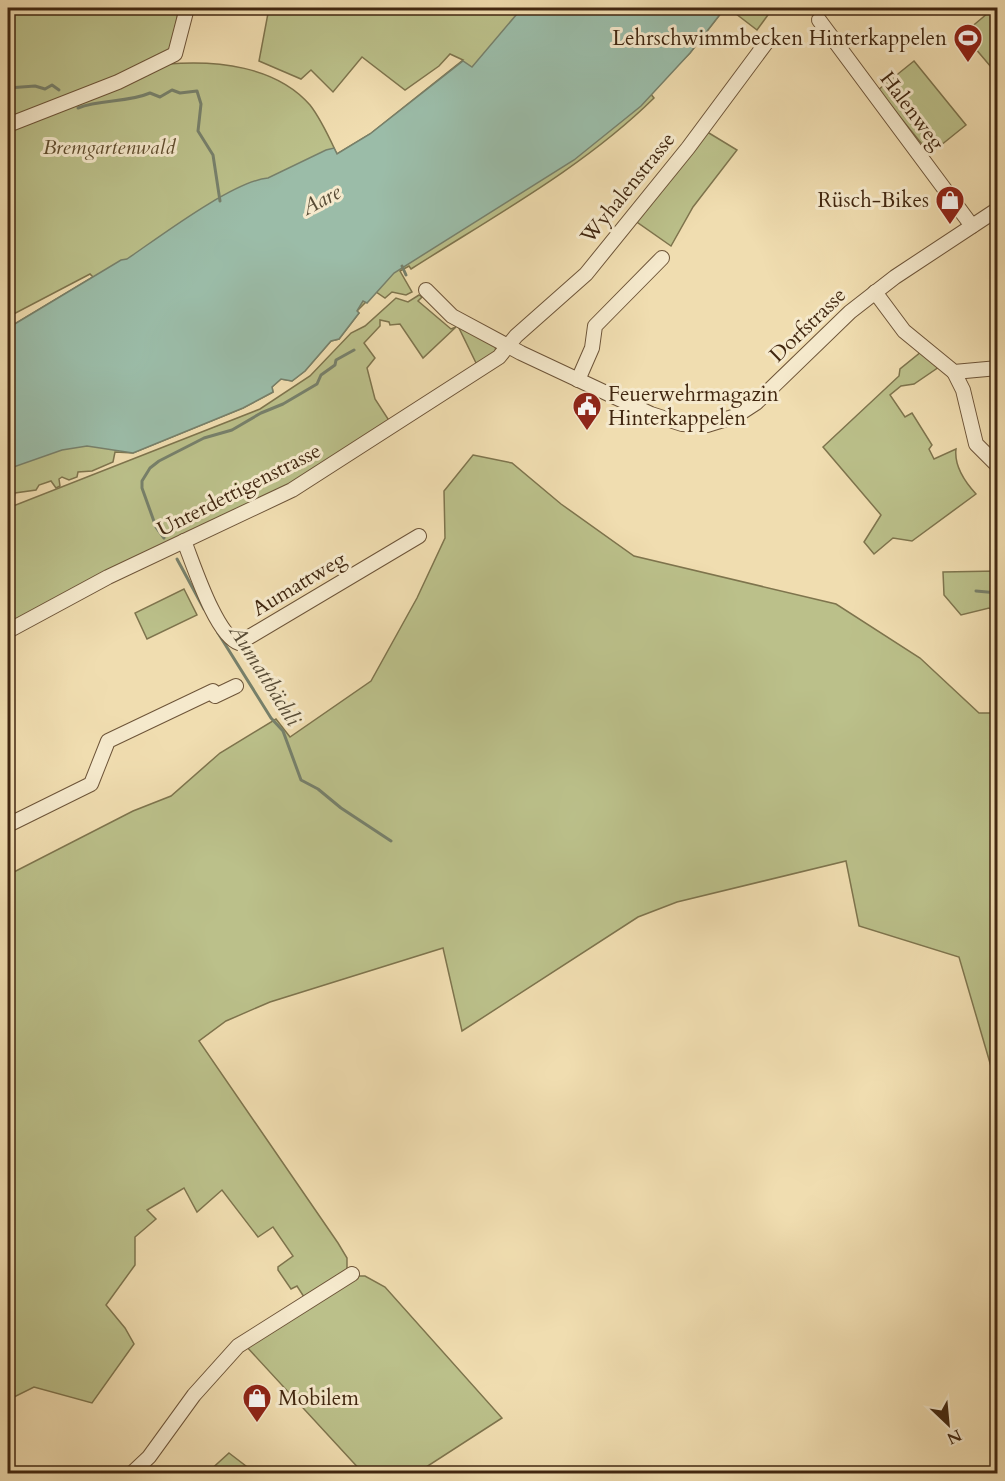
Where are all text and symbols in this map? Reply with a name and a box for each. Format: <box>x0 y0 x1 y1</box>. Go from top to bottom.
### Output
sports icon: Lehrschwimmbecken Hinterkappelen <box>952 22 984 64</box>
place label: Lehrschwimmbecken Hinterkappelen <box>612 24 947 53</box>
street label: Halenweg <box>873 66 951 156</box>
street label: Wyhalenstrasse <box>573 126 682 251</box>
park label: Bremgartenwald <box>43 133 176 162</box>
water label: Aare <box>295 177 347 223</box>
shop icon: Rüsch-Bikes <box>934 184 966 226</box>
place label: Rüsch-Bikes <box>817 186 929 215</box>
street label: Dorfstrasse <box>763 281 853 369</box>
place label: Feuerwehrmagazin Hinterkappelen <box>608 380 779 433</box>
public building icon: Feuerwehrmagazin Hinterkappelen <box>571 390 603 432</box>
street label: Unterdettigenstrasse <box>152 436 326 544</box>
street label: Aumattweg <box>247 544 352 623</box>
water label: Aumattbächli <box>221 617 309 733</box>
shop icon: Mobilem <box>241 1382 273 1424</box>
place label: Mobilem <box>278 1384 359 1413</box>
north arrow <box>918 1394 978 1454</box>
text: N <box>943 1424 965 1450</box>

